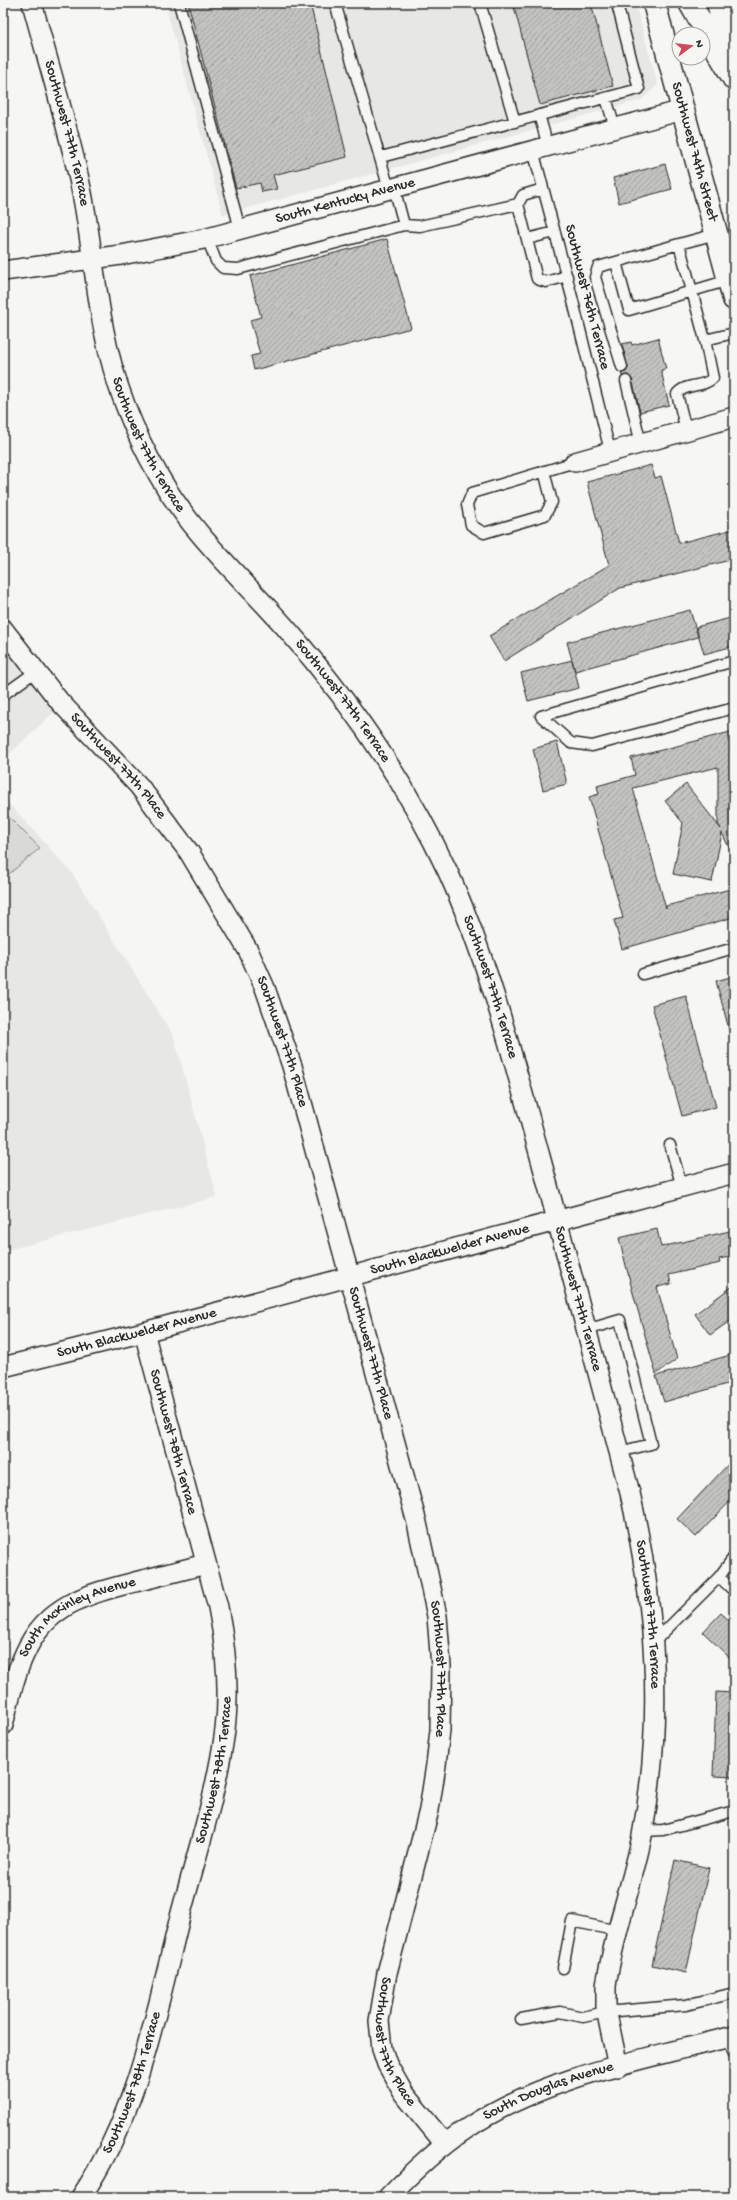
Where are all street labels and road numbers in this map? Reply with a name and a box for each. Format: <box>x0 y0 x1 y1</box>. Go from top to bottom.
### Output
street label: Southwest 77th Terrace <box>40 59 93 208</box>
street label: Southwest 74th Street <box>667 80 722 225</box>
street label: South Kentucky Avenue <box>274 173 417 228</box>
street label: Southwest 76th Terrace <box>560 223 614 372</box>
street label: Southwest 77th Terrace <box>107 375 189 516</box>
street label: Southwest 77th Terrace <box>291 636 394 766</box>
street label: Southwest 77th Place <box>66 709 170 823</box>
street label: Southwest 77th Terrace <box>458 913 522 1061</box>
street label: Southwest 77th Place <box>252 973 312 1109</box>
street label: South Blackwelder Avenue <box>368 1220 532 1280</box>
street label: Southwest 77th Terrace <box>550 1224 606 1374</box>
street label: Southwest 77th Place <box>344 1285 397 1422</box>
street label: South Blackwelder Avenue <box>55 1304 219 1362</box>
street label: Southwest 78th Terrace <box>145 1367 201 1517</box>
street label: Southwest 77th Terrace <box>631 1539 664 1689</box>
street label: South McKinley Avenue <box>15 1573 138 1660</box>
street label: Southwest 77th Place <box>425 1599 450 1738</box>
street label: Southwest 78th Terrace <box>192 1696 236 1846</box>
street label: Southwest 77th Place <box>370 1976 420 2111</box>
street label: Southwest 78th Terrace <box>99 2010 165 2157</box>
street label: South Douglas Avenue <box>480 2058 616 2125</box>

